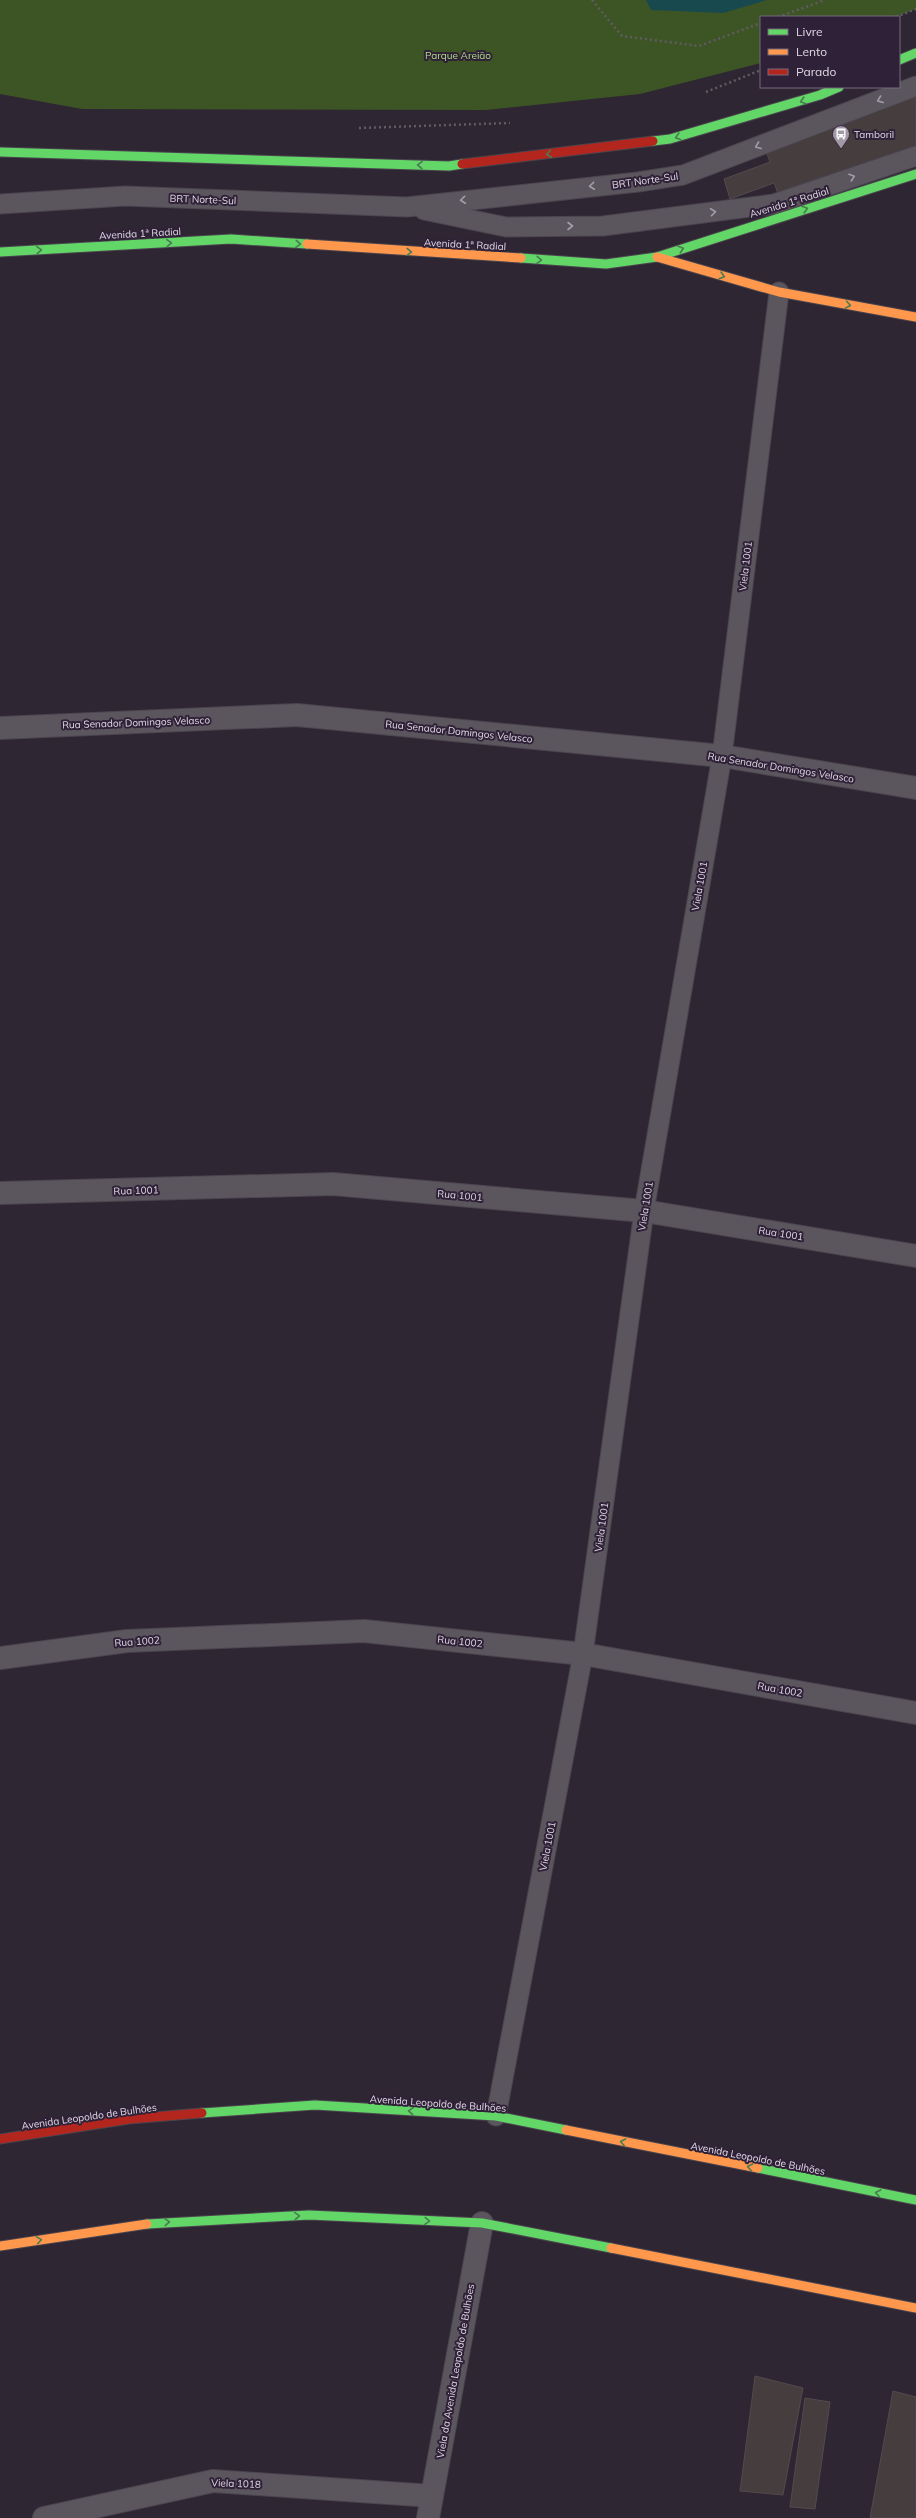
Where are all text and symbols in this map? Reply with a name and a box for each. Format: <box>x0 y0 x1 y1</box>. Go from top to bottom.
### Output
legend <box>760 16 900 88</box>
text: Livre <box>796 24 823 39</box>
text: Lento <box>796 44 827 59</box>
park label: Parque Areião <box>425 49 491 62</box>
text: Parado <box>796 64 836 79</box>
one-way arrow <box>876 95 883 103</box>
one-way arrow <box>799 96 806 104</box>
bus stop icon: Tamboril <box>831 124 851 149</box>
place label: Tamboril <box>854 128 894 141</box>
one-way arrow <box>674 132 681 141</box>
one-way arrow <box>755 141 762 149</box>
one-way arrow <box>546 149 552 158</box>
one-way arrow <box>417 161 423 169</box>
street label: BRT Norte-Sul <box>611 169 679 192</box>
one-way arrow <box>848 174 855 182</box>
one-way arrow <box>589 181 595 190</box>
street label: Avenida 1ª Radial <box>748 184 830 221</box>
street label: BRT Norte-Sul <box>169 192 237 207</box>
one-way arrow <box>460 196 466 205</box>
one-way arrow <box>801 205 808 214</box>
one-way arrow <box>710 208 716 217</box>
one-way arrow <box>567 222 573 230</box>
street label: Avenida 1ª Radial <box>99 225 181 242</box>
street label: Avenida 1ª Radial <box>424 236 506 253</box>
one-way arrow <box>166 238 172 247</box>
one-way arrow <box>295 240 301 249</box>
one-way arrow <box>678 245 685 254</box>
one-way arrow <box>36 246 42 255</box>
one-way arrow <box>406 247 412 256</box>
one-way arrow <box>536 255 542 264</box>
one-way arrow <box>718 271 725 280</box>
one-way arrow <box>845 300 851 309</box>
street label: Viela 1001 <box>736 541 755 592</box>
street label: Rua Senador Domingos Velasco <box>62 713 210 732</box>
street label: Rua Senador Domingos Velasco <box>385 717 534 746</box>
street label: Rua Senador Domingos Velasco <box>707 749 855 786</box>
street label: Viela 1001 <box>689 860 710 912</box>
street label: Viela 1001 <box>635 1180 656 1232</box>
street label: Rua 1001 <box>113 1183 159 1198</box>
street label: Rua 1001 <box>437 1187 483 1204</box>
street label: Rua 1001 <box>758 1224 804 1243</box>
street label: Viela 1001 <box>592 1502 611 1553</box>
street label: Rua 1002 <box>114 1633 160 1650</box>
street label: Rua 1002 <box>437 1633 483 1650</box>
street label: Rua 1002 <box>756 1679 803 1700</box>
street label: Viela 1001 <box>536 1820 559 1872</box>
street label: Avenida Leopoldo de Bulhões <box>369 2092 507 2115</box>
street label: Avenida Leopoldo de Bulhões <box>21 2101 158 2132</box>
one-way arrow <box>408 2107 414 2115</box>
one-way arrow <box>620 2138 626 2146</box>
street label: Avenida Leopoldo de Bulhões <box>690 2139 826 2178</box>
one-way arrow <box>747 2164 753 2172</box>
one-way arrow <box>875 2189 881 2197</box>
one-way arrow <box>294 2211 300 2220</box>
one-way arrow <box>424 2216 430 2225</box>
one-way arrow <box>164 2218 170 2227</box>
one-way arrow <box>35 2236 42 2245</box>
street label: Viela da Avenida Leopoldo de Bulhões <box>434 2283 477 2459</box>
street label: Viela 1018 <box>211 2476 261 2491</box>

